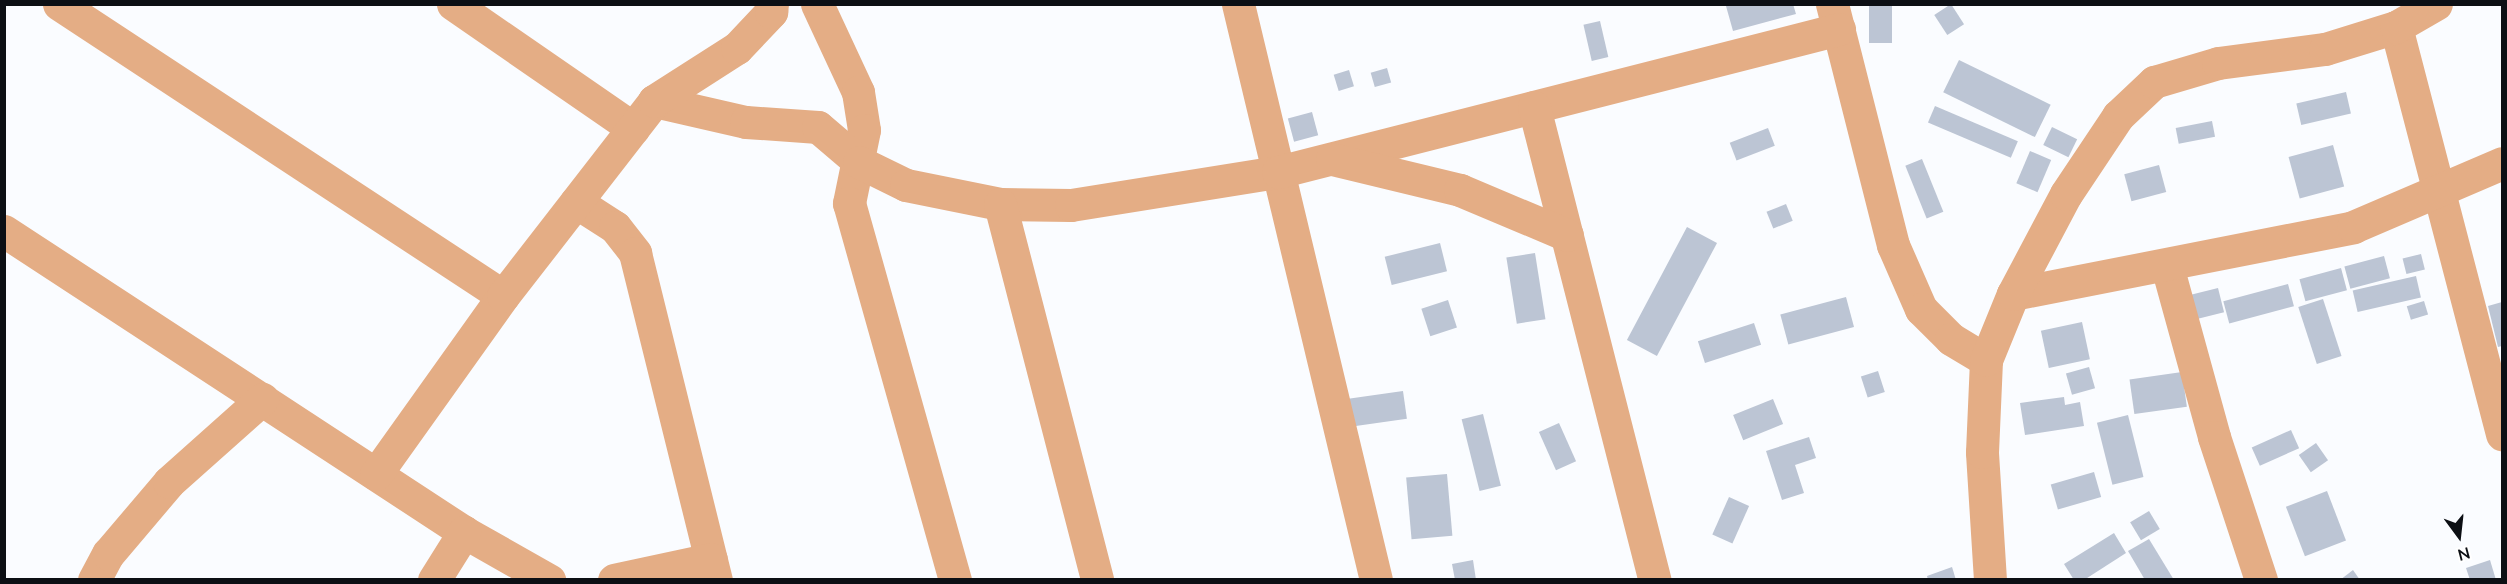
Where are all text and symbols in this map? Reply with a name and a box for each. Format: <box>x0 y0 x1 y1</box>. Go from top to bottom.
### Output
north arrow <box>2429 506 2489 566</box>
text: N <box>2455 541 2472 566</box>

